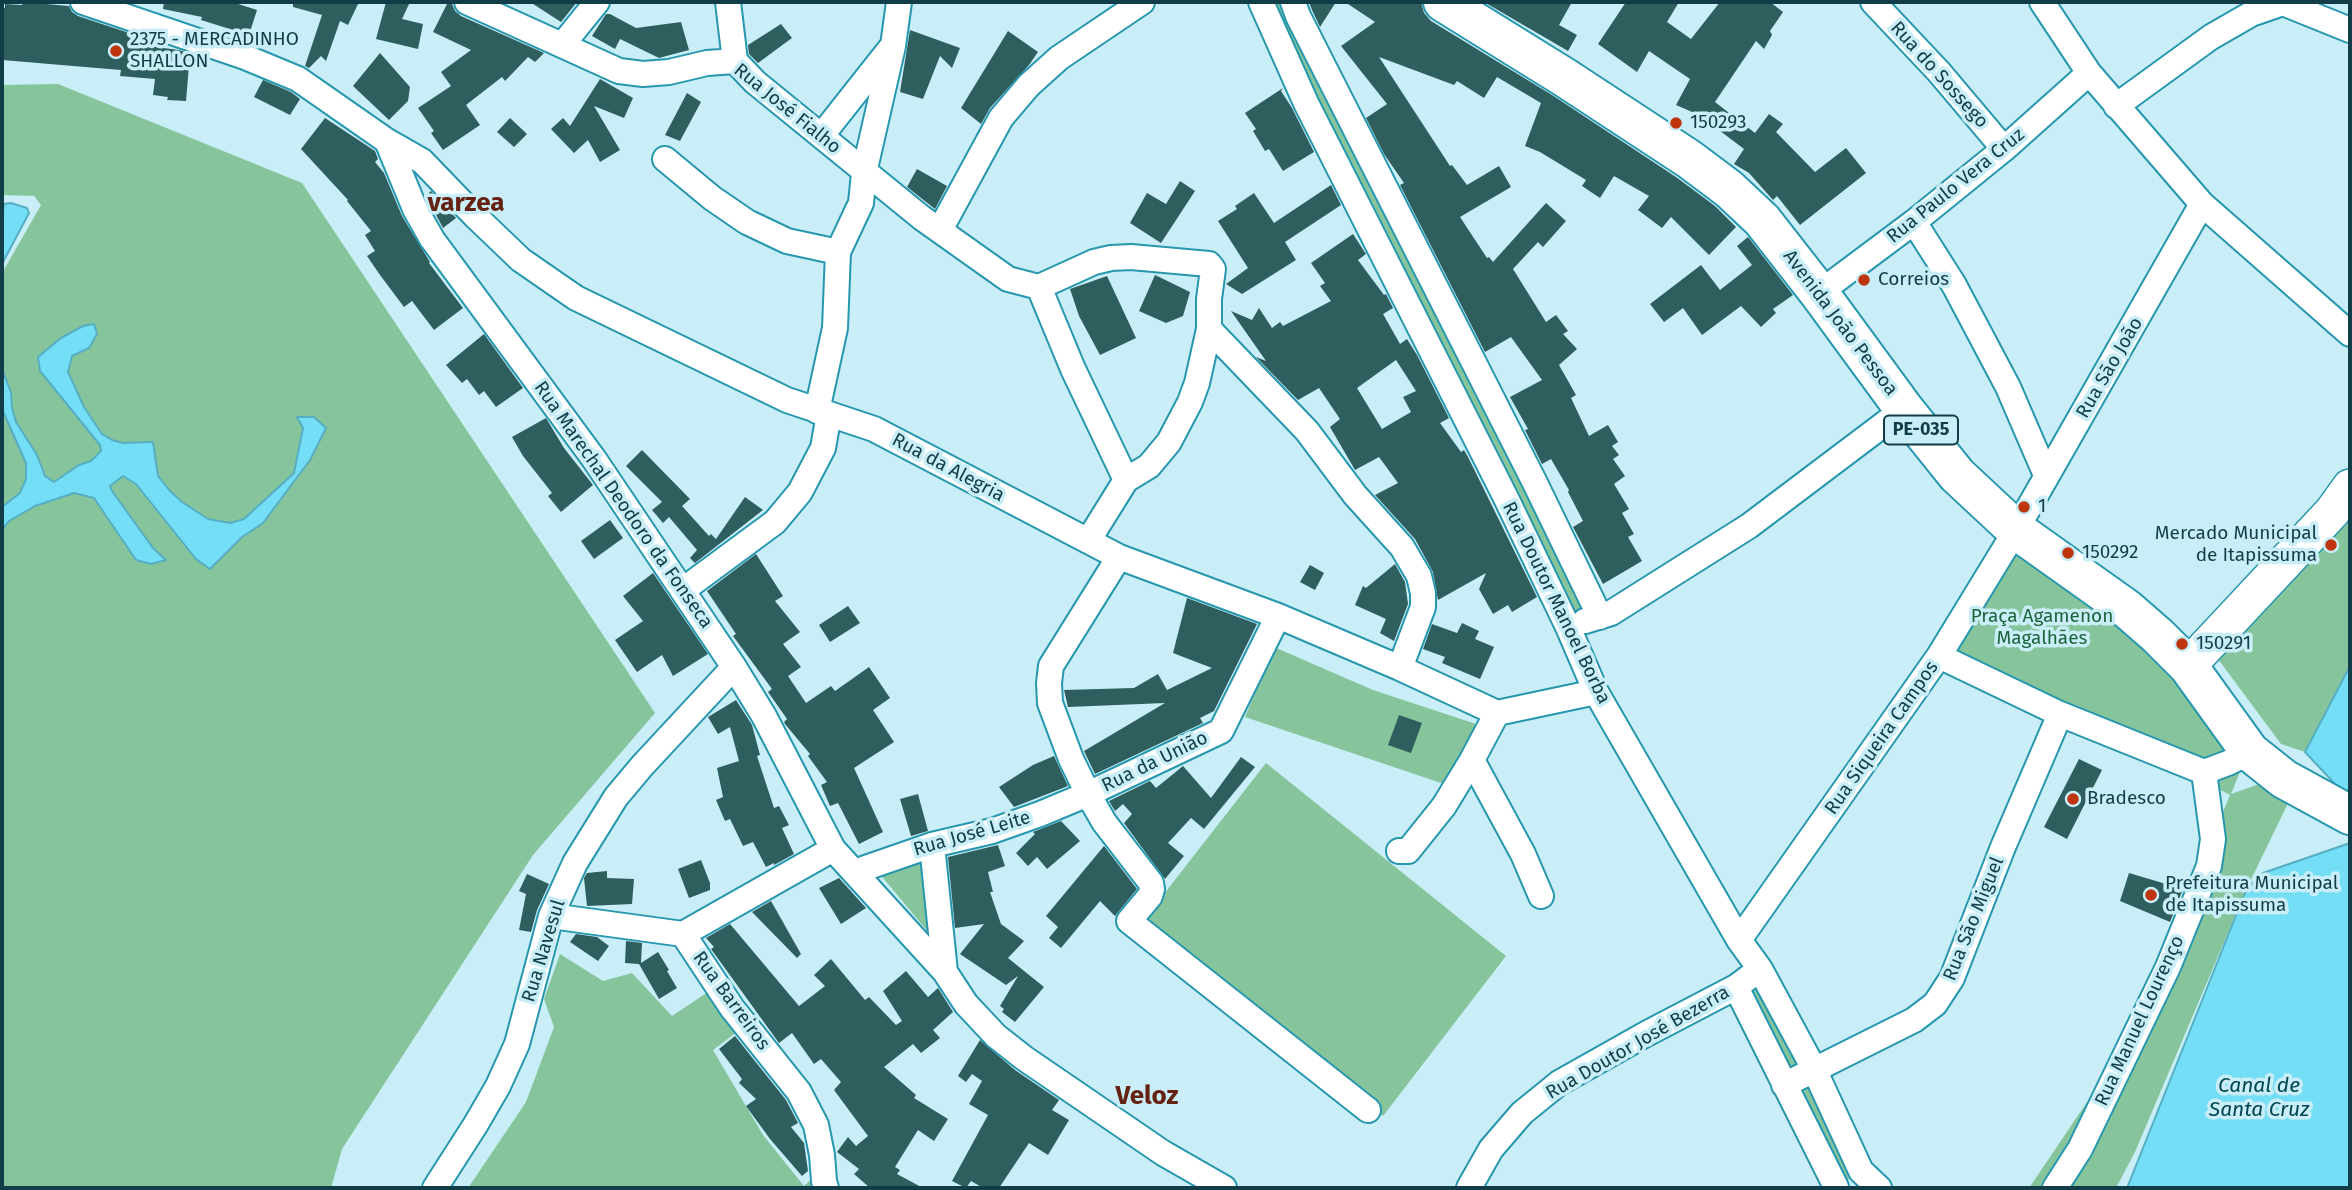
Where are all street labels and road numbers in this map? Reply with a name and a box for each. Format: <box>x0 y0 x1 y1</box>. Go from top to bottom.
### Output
street label: Rua do Sossego <box>1885 17 1993 133</box>
street label: Rua José Fialho <box>729 59 845 159</box>
street label: Rua Paulo Vera Cruz <box>1883 124 2029 248</box>
street label: Avenida João Pessoa <box>1778 246 1902 400</box>
street label: Rua São João <box>2072 313 2148 423</box>
street label: Rua Marechal Deodoro da Fonseca <box>529 377 717 633</box>
road number: PE-035 <box>1884 416 1958 444</box>
street label: Rua da Alegria <box>888 429 1008 507</box>
street label: Rua Doutor Manoel Borba <box>1497 498 1615 708</box>
street label: Rua Siqueira Campos <box>1820 657 1944 819</box>
street label: Rua da União <box>1098 727 1212 797</box>
street label: Rua José Leite <box>911 806 1033 862</box>
street label: Rua São Miguel <box>1939 854 2009 984</box>
street label: Rua Navesul <box>518 897 570 1005</box>
street label: Rua Manuel Lourenço <box>2090 932 2190 1110</box>
street label: Rua Barreiros <box>688 947 774 1055</box>
street label: Rua Doutor José Bezerra <box>1542 981 1734 1105</box>

